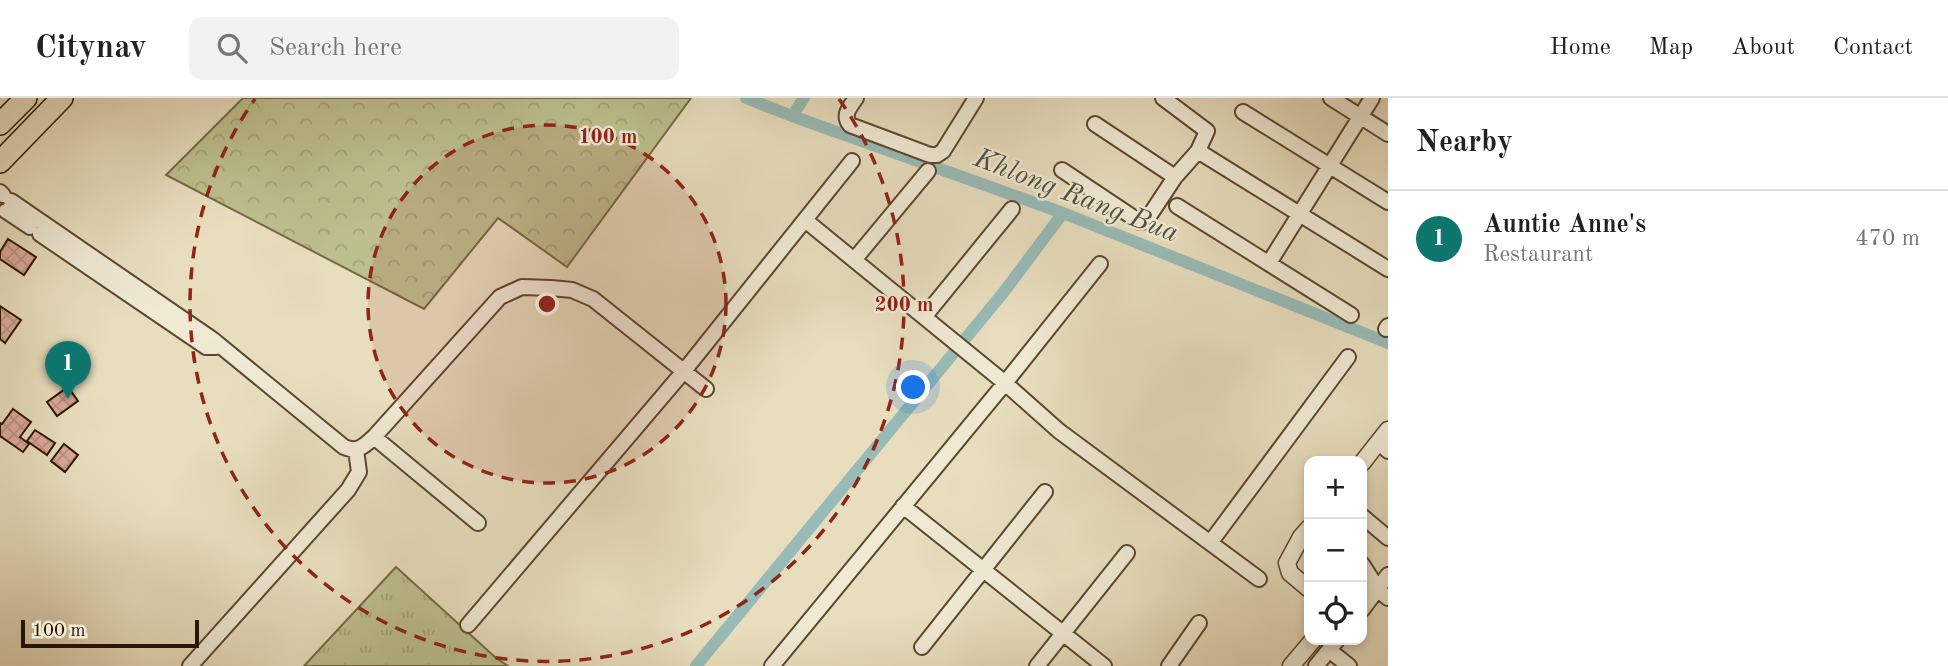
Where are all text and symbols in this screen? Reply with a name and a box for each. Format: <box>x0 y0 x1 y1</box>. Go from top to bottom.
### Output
search box <box>189 17 679 80</box>
icon: search <box>213 29 251 67</box>
text: Citynav <box>35 32 147 65</box>
text: Search here <box>269 35 402 61</box>
text: Home <box>1550 36 1611 60</box>
text: Map <box>1649 36 1693 60</box>
text: About <box>1731 36 1795 60</box>
text: Contact <box>1833 36 1913 60</box>
text: 100 m <box>578 127 638 148</box>
text: Nearby <box>1416 128 1513 158</box>
water label: Khlong Rang Bua <box>969 145 1182 249</box>
text: Auntie Anne's <box>1483 212 1646 238</box>
text: 1 <box>1432 227 1446 250</box>
text: 470 m <box>1855 227 1920 250</box>
text: Restaurant <box>1483 243 1593 266</box>
centre of rings <box>535 292 559 316</box>
text: 200 m <box>874 295 934 316</box>
pin: 1 <box>45 341 91 399</box>
your location <box>896 370 930 404</box>
map controls <box>1304 456 1367 645</box>
button: + <box>1304 456 1367 519</box>
button: − <box>1304 519 1367 582</box>
button: locate <box>1304 582 1367 645</box>
scale bar <box>21 617 200 649</box>
text: 100 m <box>32 622 85 641</box>

